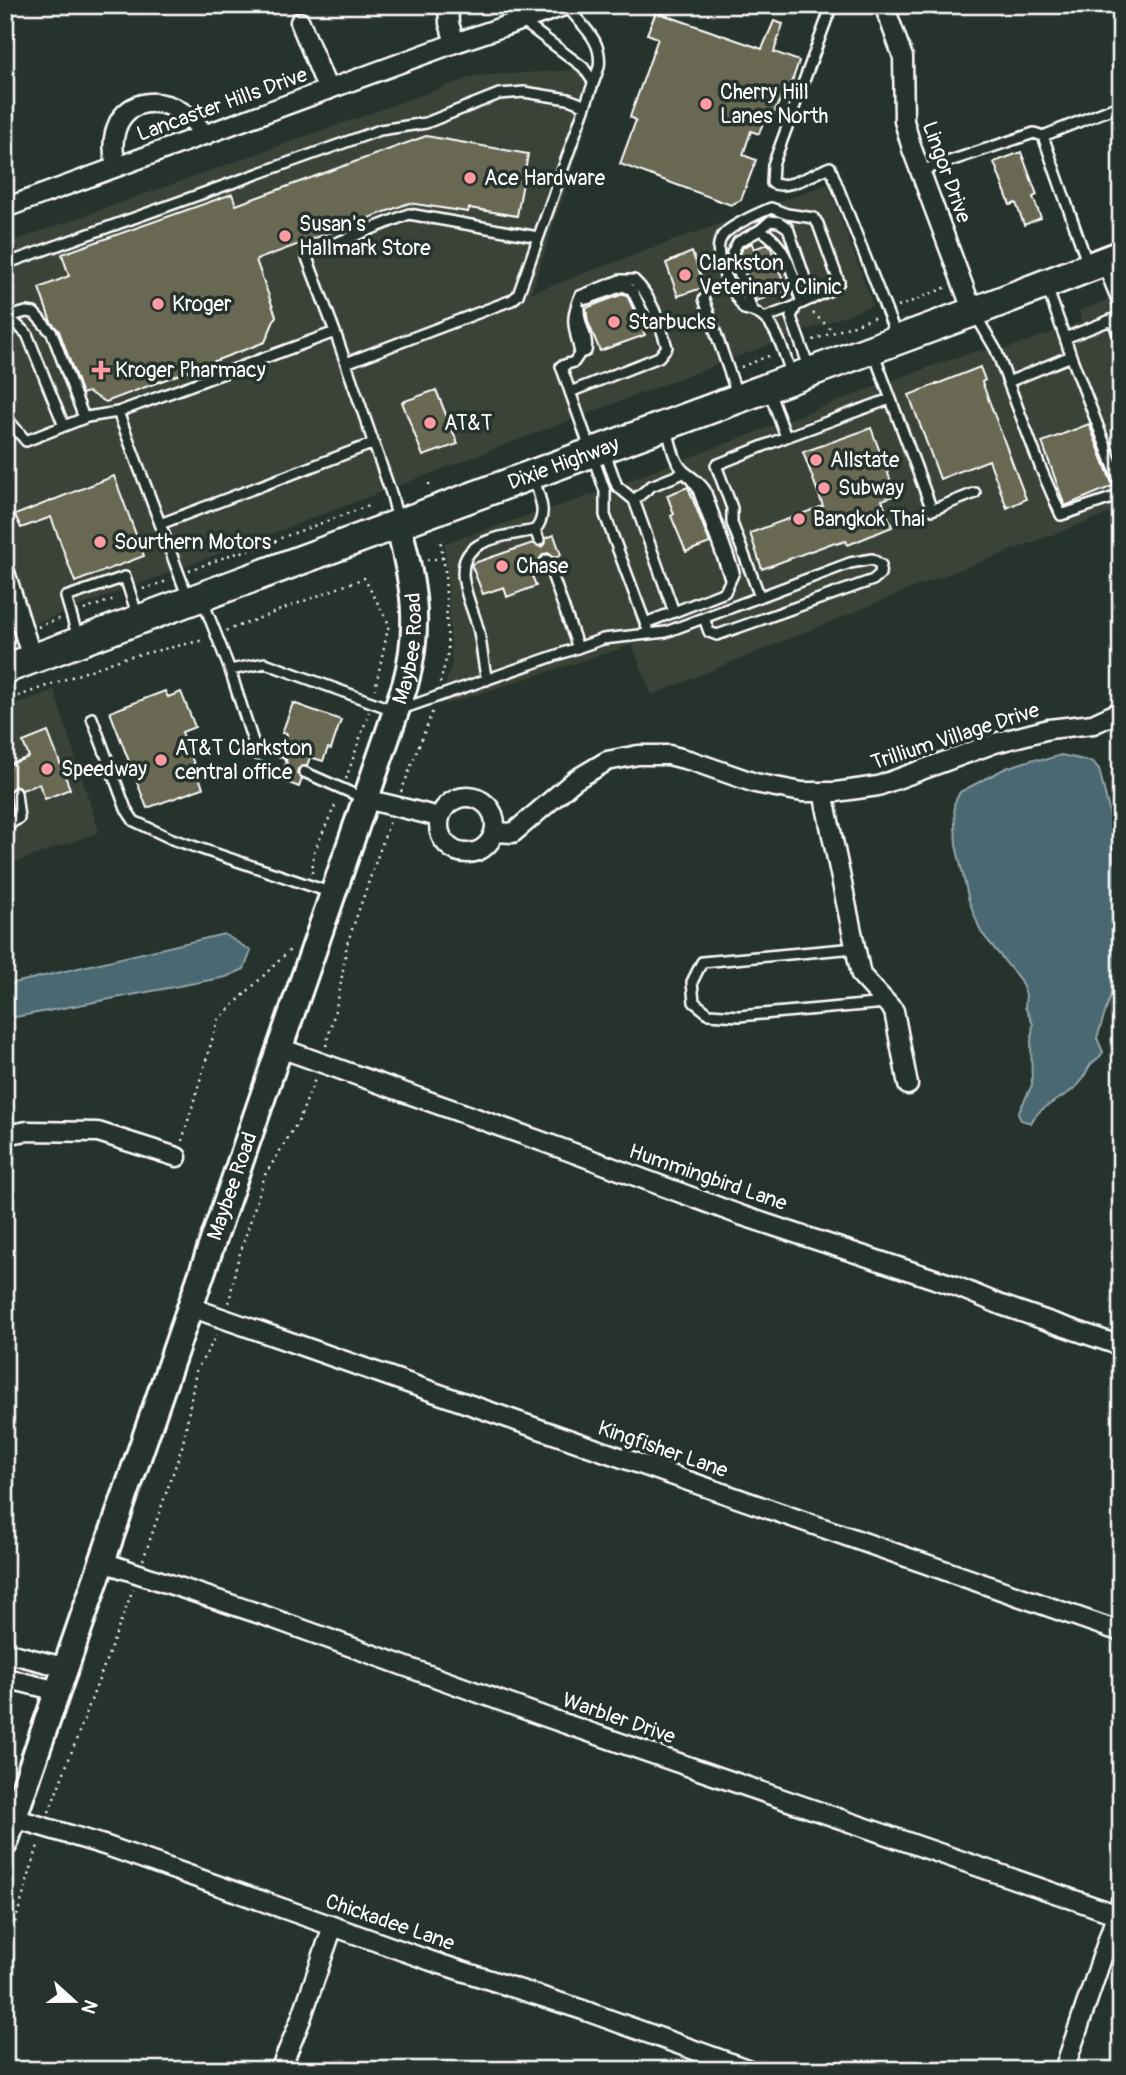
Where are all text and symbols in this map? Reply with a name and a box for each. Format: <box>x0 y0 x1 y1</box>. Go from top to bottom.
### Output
street label: Lancaster Hills Drive <box>133 61 312 148</box>
place label: Cherry Hill Lanes North <box>720 79 828 130</box>
marker: Cherry Hill Lanes North <box>698 96 714 112</box>
street label: Lingor Drive <box>916 118 978 227</box>
place label: Ace Hardware <box>484 165 606 192</box>
marker: Ace Hardware <box>462 170 478 186</box>
place label: Susan's Hallmark Store <box>299 211 431 262</box>
marker: Susan's Hallmark Store <box>277 228 293 244</box>
place label: Clarkston Veterinary Clinic <box>699 250 842 301</box>
marker: Clarkston Veterinary Clinic <box>677 267 693 283</box>
place label: Kroger <box>172 291 232 318</box>
marker: Kroger <box>150 296 166 312</box>
place label: Starbucks <box>628 309 716 336</box>
marker: Starbucks <box>606 314 622 330</box>
place label: Kroger Pharmacy <box>115 357 266 384</box>
marker: Kroger Pharmacy <box>93 362 109 378</box>
place label: AT&T <box>444 410 493 437</box>
marker: AT&T <box>422 415 438 431</box>
street label: Dixie Highway <box>504 431 623 496</box>
place label: Allstate <box>830 447 900 474</box>
marker: Allstate <box>808 452 824 468</box>
place label: Subway <box>838 475 904 502</box>
marker: Subway <box>816 480 832 496</box>
place label: Bangkok Thai <box>813 506 925 533</box>
marker: Bangkok Thai <box>791 511 807 527</box>
place label: Sourthern Motors <box>114 529 272 556</box>
marker: Sourthern Motors <box>92 534 108 550</box>
place label: Chase <box>516 553 569 580</box>
marker: Chase <box>494 558 510 574</box>
street label: Maybee Road <box>386 591 428 708</box>
street label: Trillium Village Drive <box>868 696 1043 776</box>
place label: AT&T Clarkston central office <box>175 735 313 786</box>
marker: AT&T Clarkston central office <box>153 752 169 768</box>
place label: Speedway <box>61 756 147 783</box>
marker: Speedway <box>39 761 55 777</box>
street label: Maybee Road <box>201 1128 264 1244</box>
street label: Hummingbird Lane <box>625 1138 791 1217</box>
street label: Kingfisher Lane <box>594 1415 732 1485</box>
street label: Warbler Drive <box>559 1687 680 1751</box>
street label: Chickadee Lane <box>322 1888 459 1957</box>
north arrow <box>38 1966 108 2036</box>
text: N <box>75 1996 102 2017</box>

